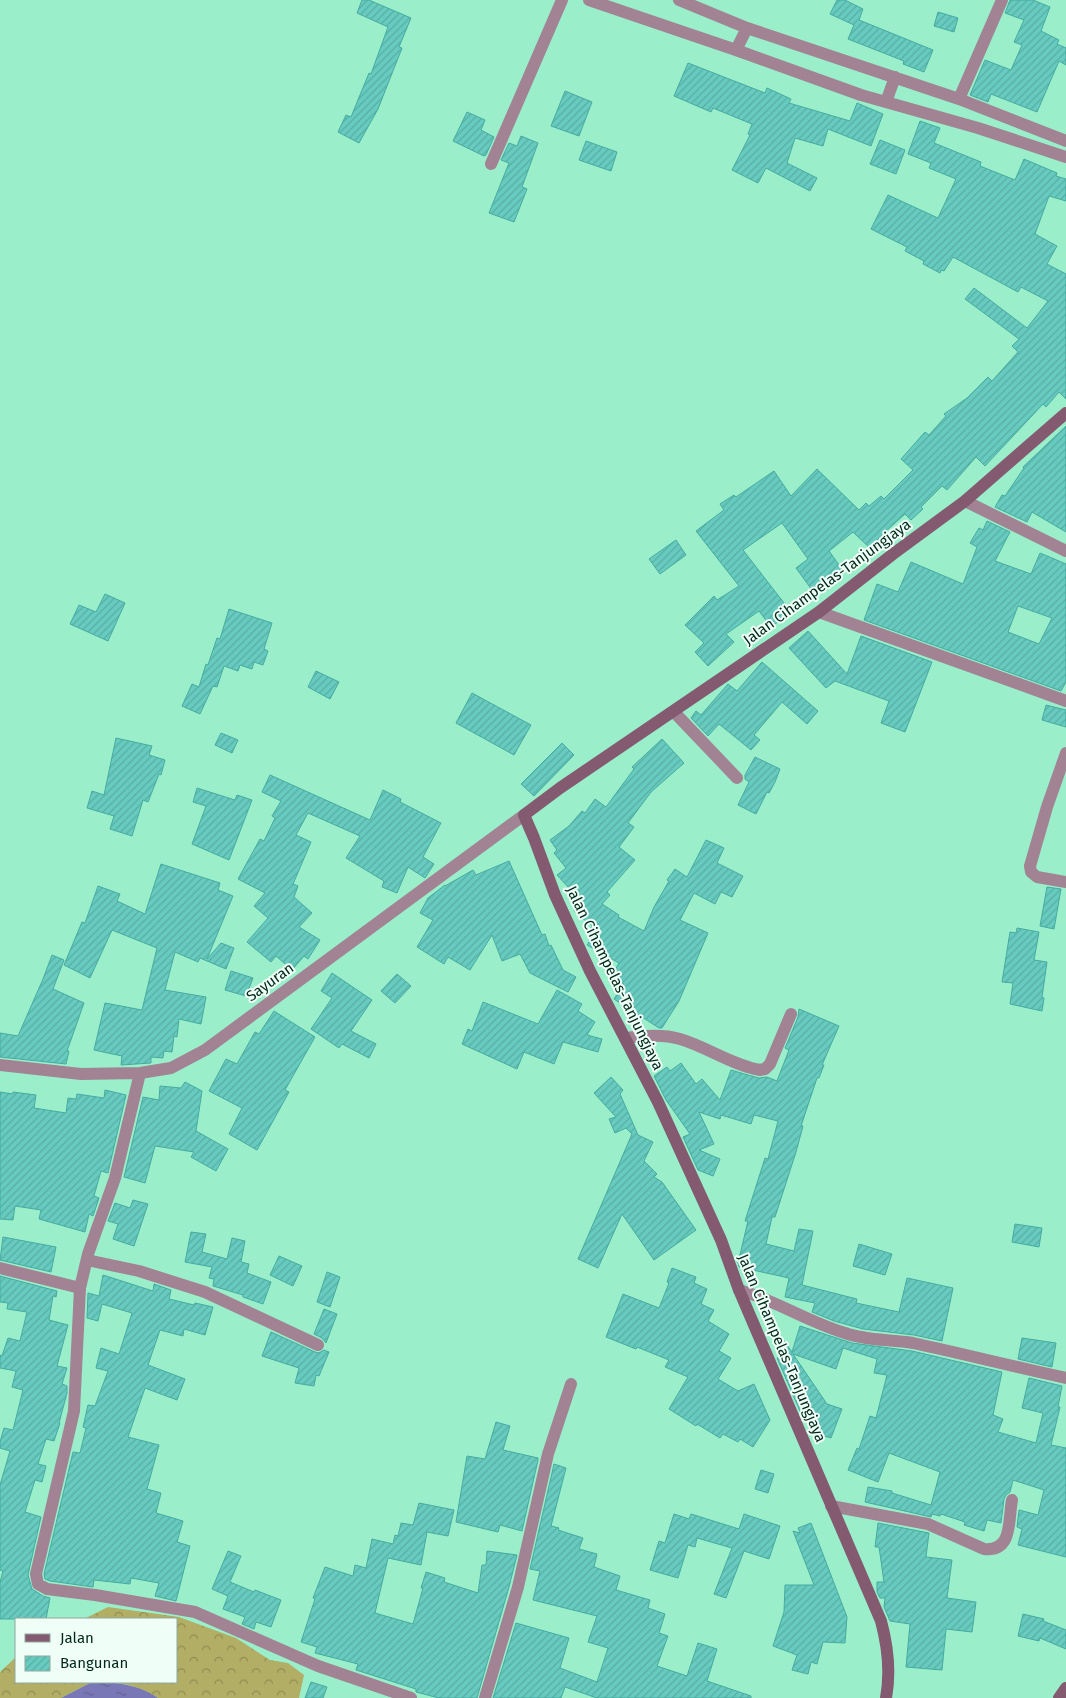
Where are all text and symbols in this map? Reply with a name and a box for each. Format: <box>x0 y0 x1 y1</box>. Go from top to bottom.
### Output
street label: Jalan Cihampelas-Tanjungjaya <box>740 515 914 649</box>
street label: Jalan Cihampelas-Tanjungjaya <box>562 883 668 1073</box>
street label: Sayuran <box>243 959 297 1005</box>
street label: Jalan Cihampelas-Tanjungjaya <box>734 1251 830 1445</box>
legend <box>15 1618 178 1683</box>
text: Jalan <box>60 1629 94 1647</box>
text: Bangunan <box>60 1654 128 1672</box>

